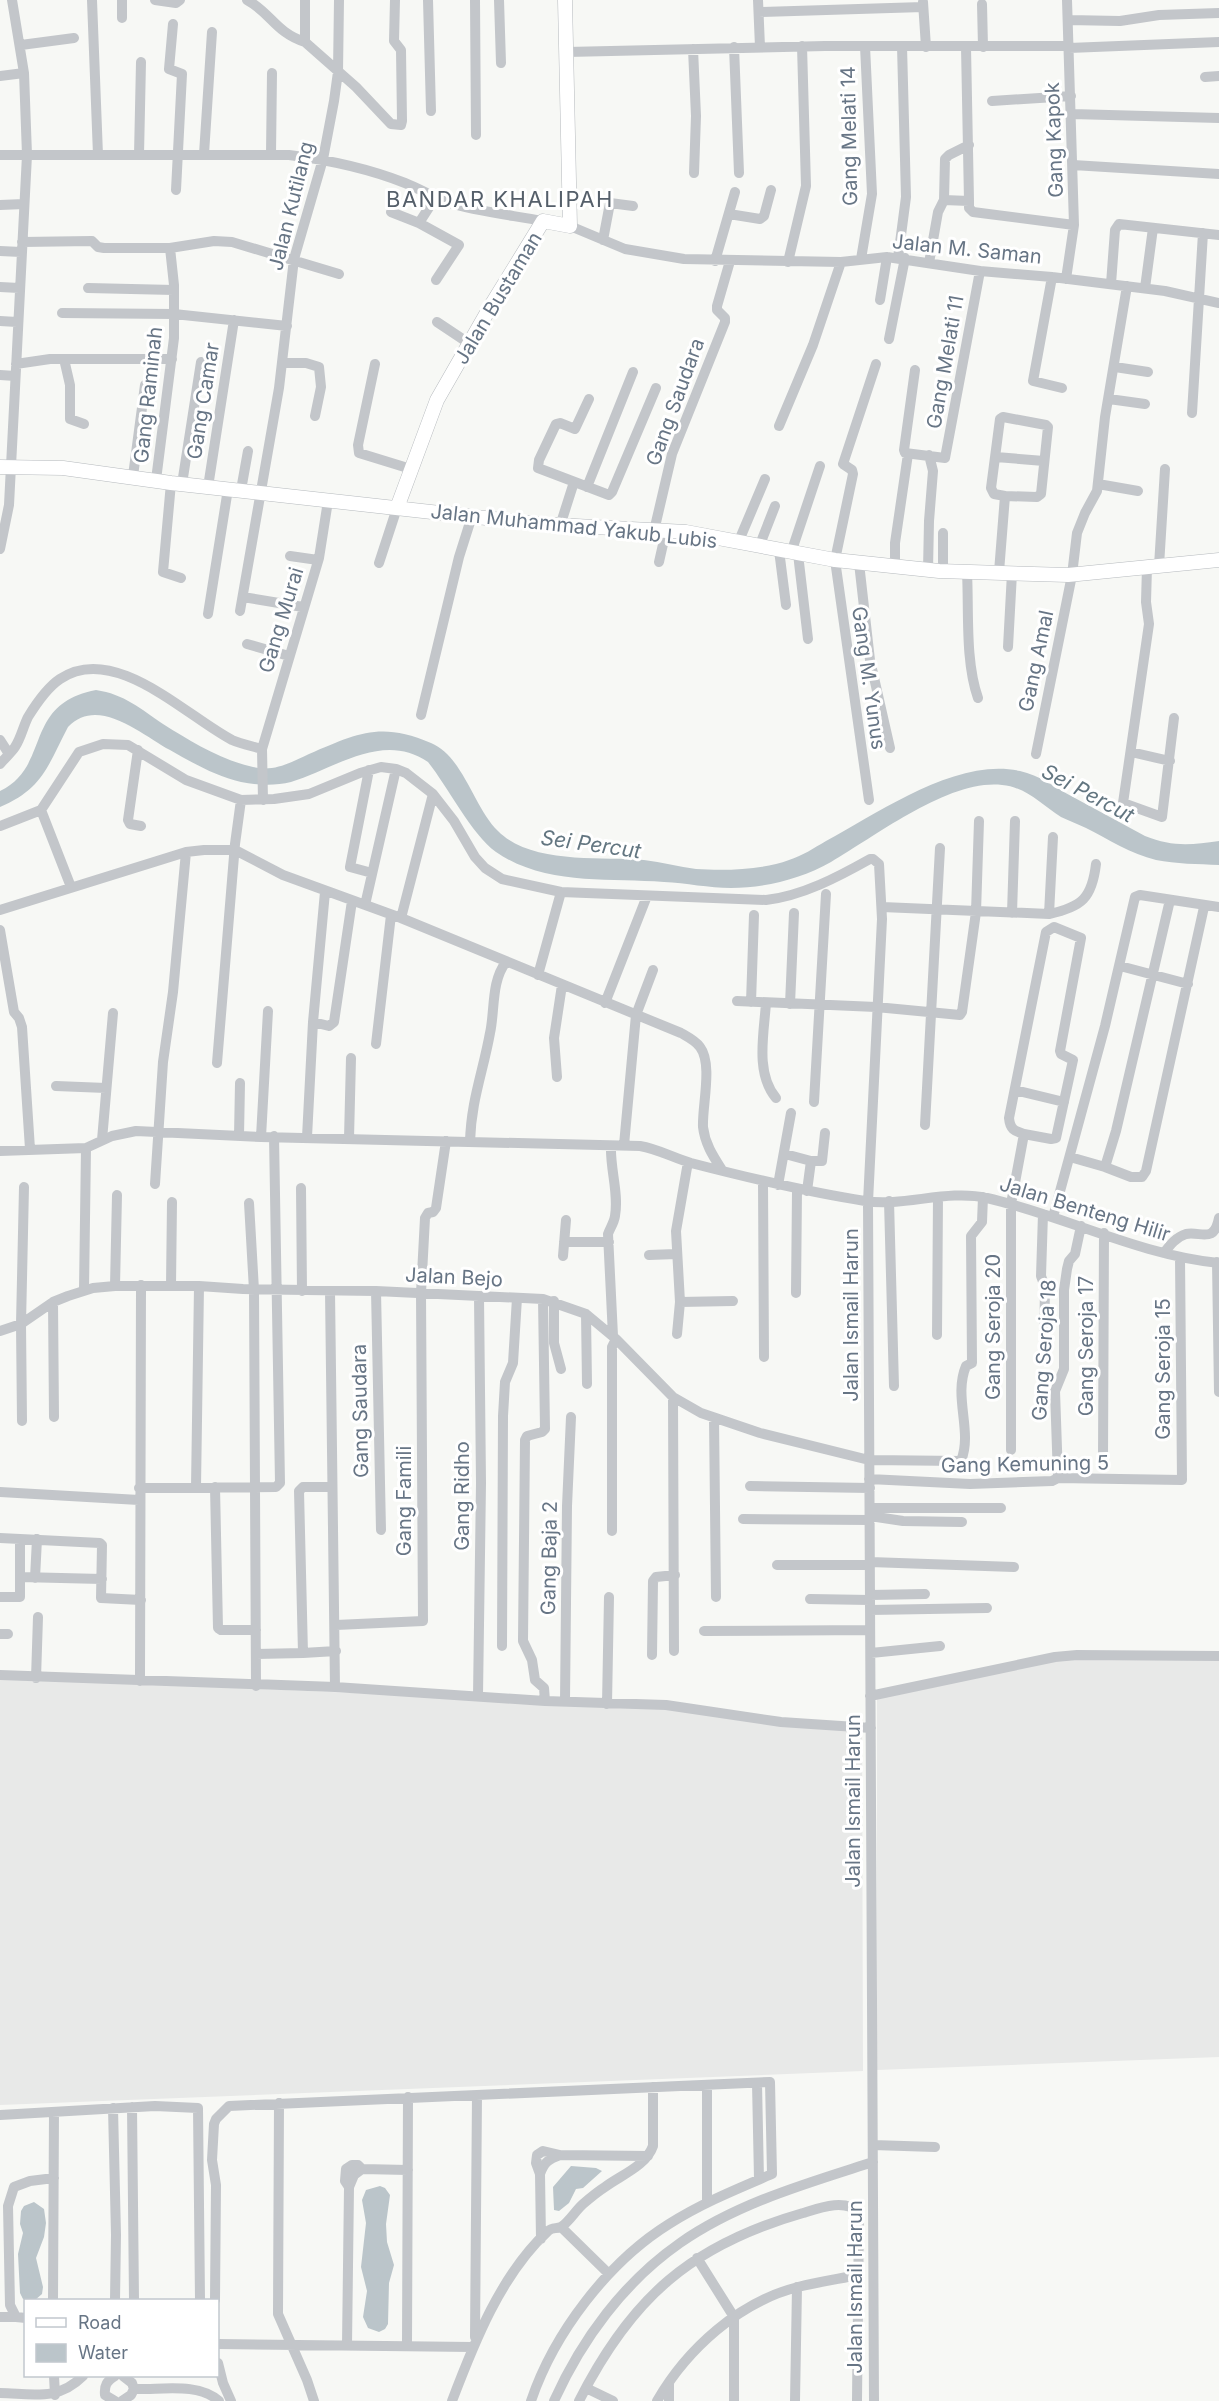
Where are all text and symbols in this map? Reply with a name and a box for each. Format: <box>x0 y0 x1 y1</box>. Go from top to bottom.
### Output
street label: Gang Melati 14 <box>836 66 862 206</box>
street label: Gang Kapok <box>1040 82 1068 198</box>
street label: Jalan Kutilang <box>263 139 319 273</box>
district label: BANDAR KHALIPAH <box>386 186 614 212</box>
street label: Jalan Bustaman <box>449 227 547 369</box>
street label: Jalan M. Saman <box>891 229 1043 269</box>
street label: Gang Melati 11 <box>921 293 969 431</box>
street label: Gang Raminah <box>129 326 167 464</box>
street label: Gang Saudara <box>641 335 709 469</box>
street label: Gang Camar <box>182 340 224 461</box>
street label: Jalan Muhammad Yakub Lubis <box>429 499 719 553</box>
street label: Gang Murai <box>254 564 308 676</box>
street label: Gang M. Yunus <box>847 605 891 751</box>
street label: Gang Amal <box>1014 608 1058 714</box>
water label: Sei Percut <box>1038 758 1139 828</box>
water label: Sei Percut <box>539 825 644 864</box>
street label: Jalan Benteng Hilir <box>997 1172 1174 1247</box>
street label: Jalan Ismail Harun <box>839 1228 863 1402</box>
street label: Gang Seroja 20 <box>981 1254 1005 1400</box>
street label: Jalan Bejo <box>405 1262 503 1292</box>
street label: Gang Seroja 17 <box>1074 1276 1098 1416</box>
street label: Gang Seroja 18 <box>1027 1278 1061 1422</box>
street label: Gang Seroja 15 <box>1151 1298 1175 1440</box>
street label: Gang Saudara <box>347 1344 373 1478</box>
street label: Gang Ridho <box>450 1441 474 1551</box>
street label: Gang Famili <box>392 1446 416 1556</box>
street label: Gang Kemuning 5 <box>941 1451 1109 1477</box>
street label: Gang Baja 2 <box>536 1501 562 1615</box>
street label: Jalan Ismail Harun <box>841 1714 865 1888</box>
street label: Jalan Ismail Harun <box>843 2200 867 2374</box>
legend <box>24 2299 219 2377</box>
text: Road <box>78 2312 121 2333</box>
text: Water <box>78 2342 128 2363</box>

